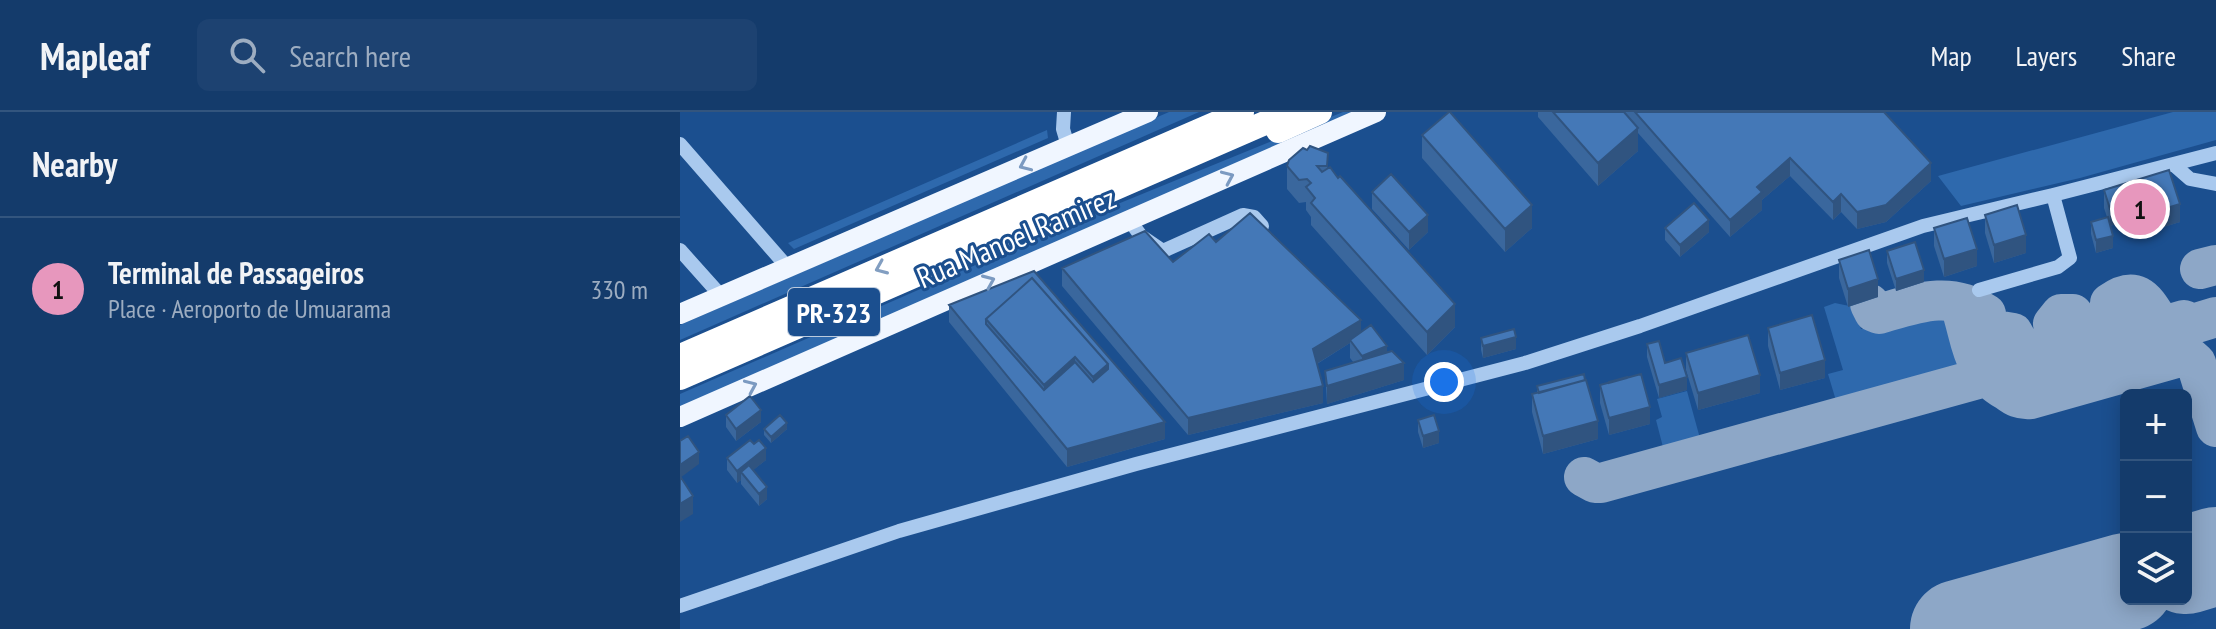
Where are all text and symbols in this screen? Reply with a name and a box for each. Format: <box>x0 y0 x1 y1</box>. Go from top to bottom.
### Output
search box <box>197 19 757 91</box>
text: Mapleaf <box>40 31 149 80</box>
icon: search <box>225 33 269 77</box>
text: Search here <box>289 36 411 75</box>
text: Map <box>1930 37 1972 74</box>
text: Layers <box>2016 37 2077 74</box>
text: Share <box>2121 37 2176 74</box>
text: Nearby <box>32 142 117 186</box>
one-way arrow <box>1019 155 1033 171</box>
one-way arrow <box>1220 171 1234 187</box>
street label: Rua Manoel Ramirez <box>911 178 1121 296</box>
pin: 1 <box>2114 179 2166 239</box>
text: Terminal de Passageiros <box>108 253 364 292</box>
one-way arrow <box>875 258 889 274</box>
text: 1 <box>52 273 64 306</box>
text: 330 m <box>590 273 648 306</box>
one-way arrow <box>981 275 996 291</box>
road number: PR-323 <box>788 288 880 336</box>
text: Place · Aeroporto de Umuarama <box>108 292 391 325</box>
your location <box>1424 362 1464 402</box>
one-way arrow <box>743 379 758 395</box>
map controls <box>2120 389 2192 605</box>
button: + <box>2120 389 2192 461</box>
button: − <box>2120 461 2192 533</box>
button: layers <box>2120 533 2192 605</box>

